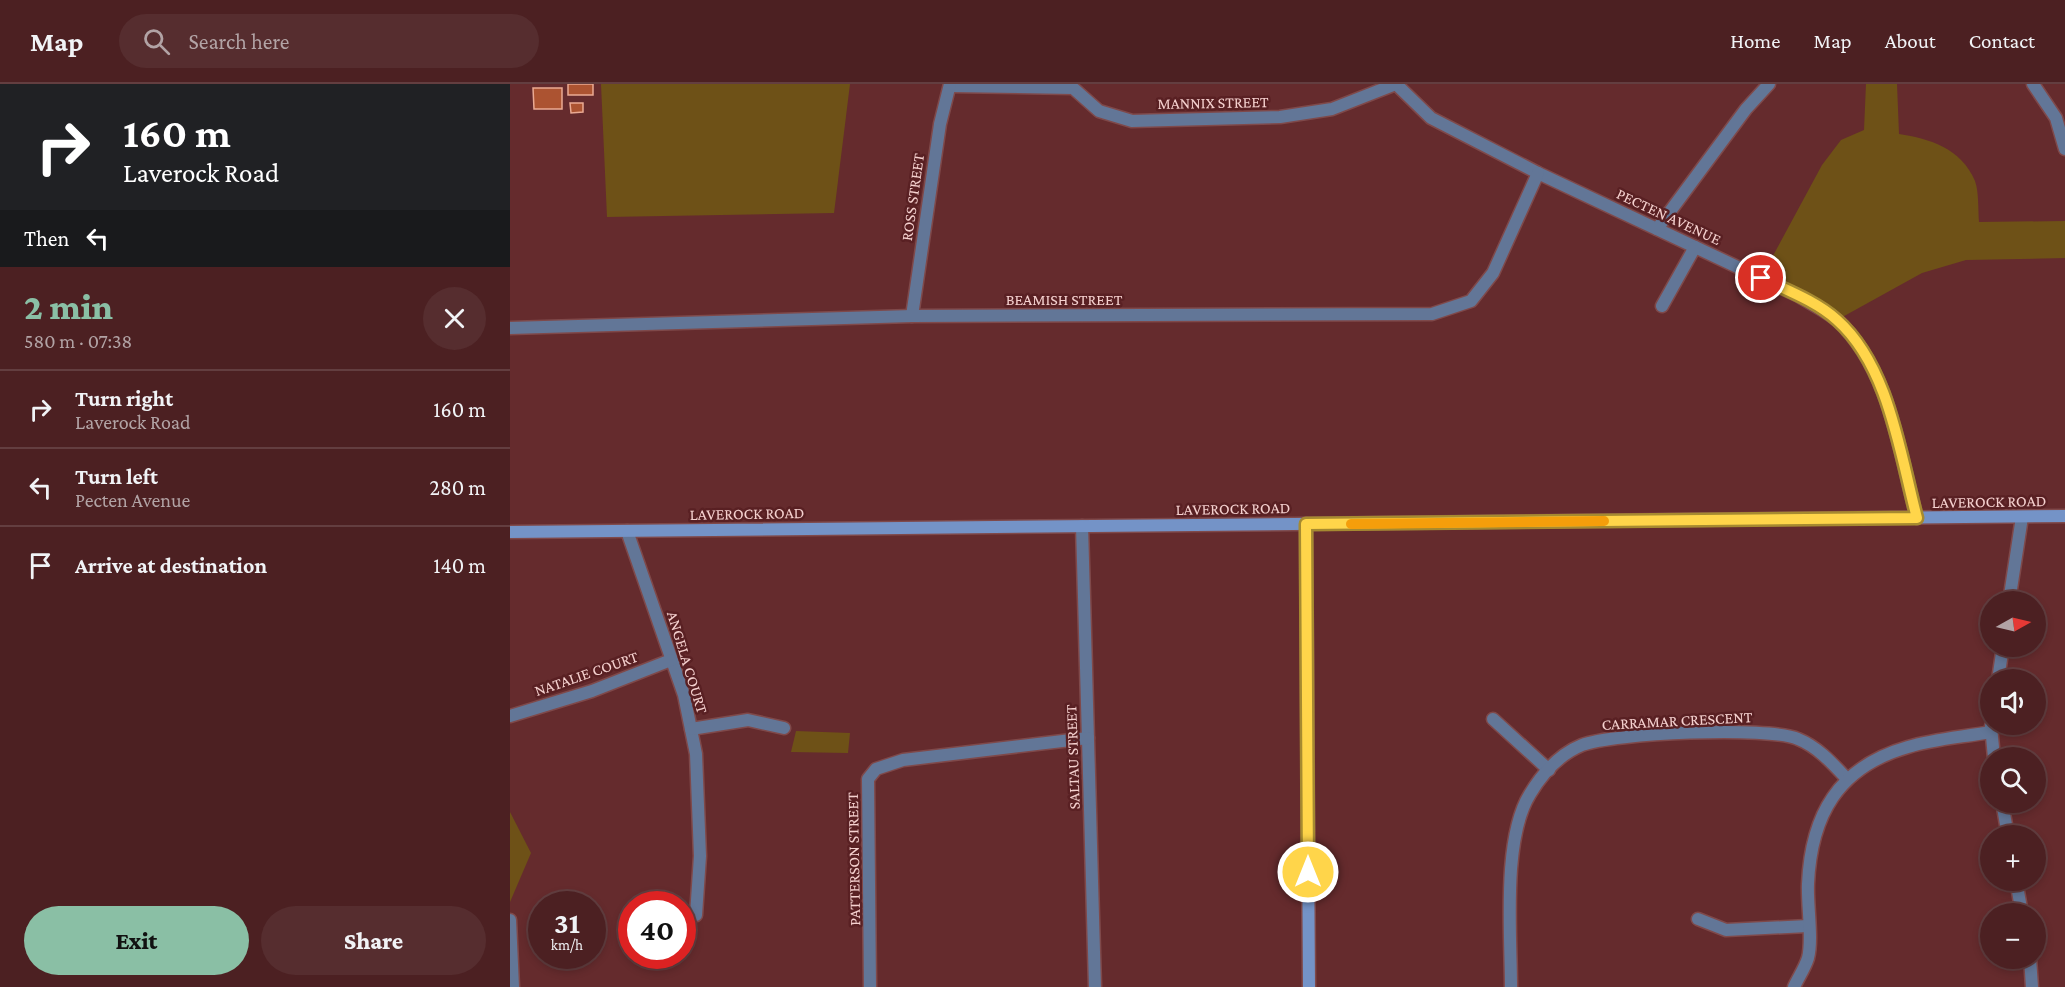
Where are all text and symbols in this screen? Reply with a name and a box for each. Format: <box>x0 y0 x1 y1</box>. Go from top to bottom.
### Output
search box <box>119 14 539 68</box>
icon: search <box>140 25 173 58</box>
text: Map <box>30 26 83 57</box>
text: Search here <box>188 29 289 54</box>
text: Home <box>1730 29 1780 53</box>
text: Map <box>1813 29 1852 53</box>
text: About <box>1885 29 1936 53</box>
text: Contact <box>1969 29 2035 53</box>
street label: MANNIX STREET <box>1157 93 1269 112</box>
icon: right <box>24 108 102 186</box>
text: 160 m <box>123 109 231 156</box>
street label: ROSS STREET <box>898 152 927 242</box>
text: Laverock Road <box>123 158 279 188</box>
street label: PECTEN AVENUE <box>1614 185 1724 248</box>
icon: left <box>81 222 114 255</box>
text: Then <box>24 226 69 251</box>
pin <box>1735 252 1786 303</box>
icon: arrive <box>1744 261 1777 294</box>
text: 2 min <box>24 287 113 327</box>
button: close <box>423 287 486 350</box>
street label: BEAMISH STREET <box>1006 291 1123 308</box>
text: 580 m · 07:38 <box>24 330 132 352</box>
text: Turn right <box>75 386 173 411</box>
icon: right <box>24 393 57 426</box>
text: 160 m <box>433 397 486 422</box>
text: Laverock Road <box>75 411 191 433</box>
text: Turn left <box>75 464 158 489</box>
icon: left <box>24 471 57 504</box>
text: 280 m <box>429 475 486 500</box>
text: Pecten Avenue <box>75 489 190 511</box>
street label: LAVEROCK ROAD <box>1931 492 2047 511</box>
street label: LAVEROCK ROAD <box>1175 499 1291 518</box>
street label: LAVEROCK ROAD <box>689 504 805 523</box>
icon: arrive <box>24 549 57 582</box>
text: Arrive at destination <box>75 553 267 578</box>
text: 140 m <box>433 553 486 578</box>
north arrow <box>1980 591 2046 657</box>
map controls <box>1980 591 2046 969</box>
street label: ANGELA COURT <box>664 609 711 716</box>
street label: NATALIE COURT <box>532 648 640 699</box>
button: sound <box>1980 669 2046 735</box>
street label: SALTAU STREET <box>1062 704 1083 810</box>
street label: CARRAMAR CRESCENT <box>1601 708 1753 733</box>
button: search <box>1980 747 2046 813</box>
street label: PATTERSON STREET <box>844 792 863 926</box>
button: + <box>1980 825 2046 891</box>
position arrow <box>1276 840 1340 904</box>
speed limit sign: 40 <box>618 891 696 969</box>
button: − <box>1980 903 2046 969</box>
button: Exit <box>24 906 249 975</box>
button: Share <box>261 906 486 975</box>
text: 31 <box>554 906 580 939</box>
text: km/h <box>551 937 583 953</box>

